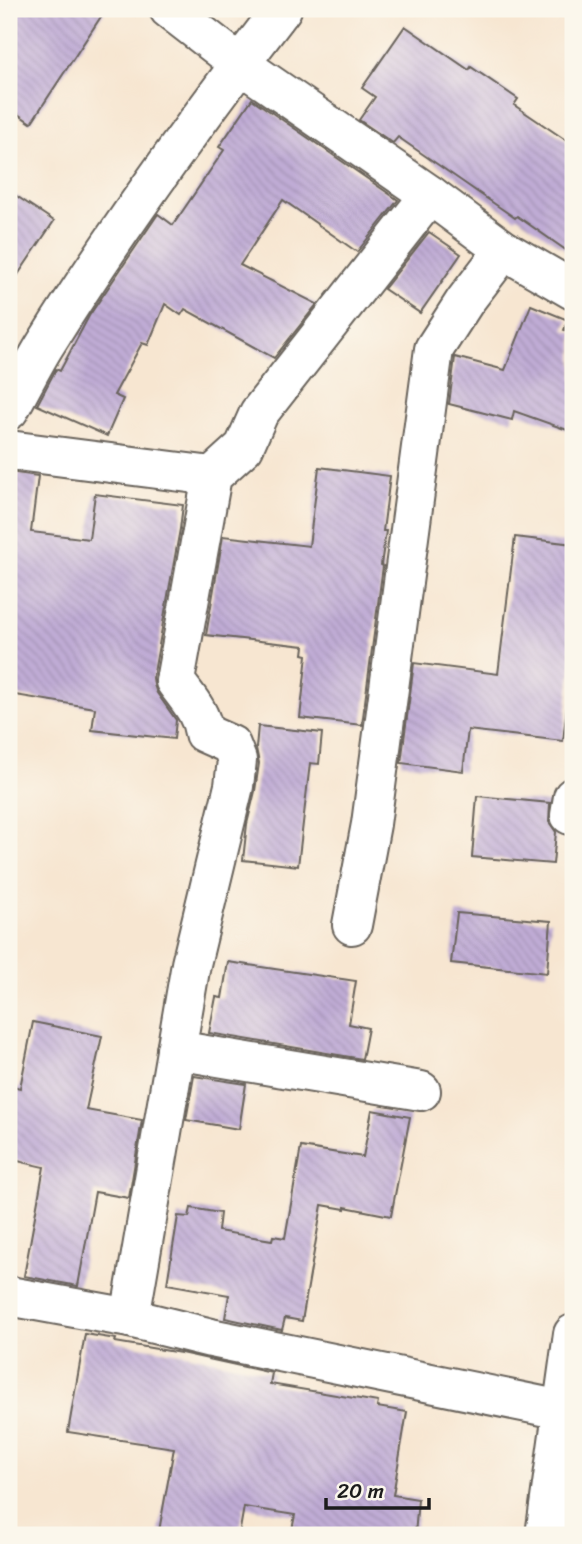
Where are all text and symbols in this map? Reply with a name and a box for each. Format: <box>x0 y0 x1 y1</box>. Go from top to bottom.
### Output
scale bar <box>326 1467 430 1511</box>
text: 20 m <box>337 1472 384 1510</box>

